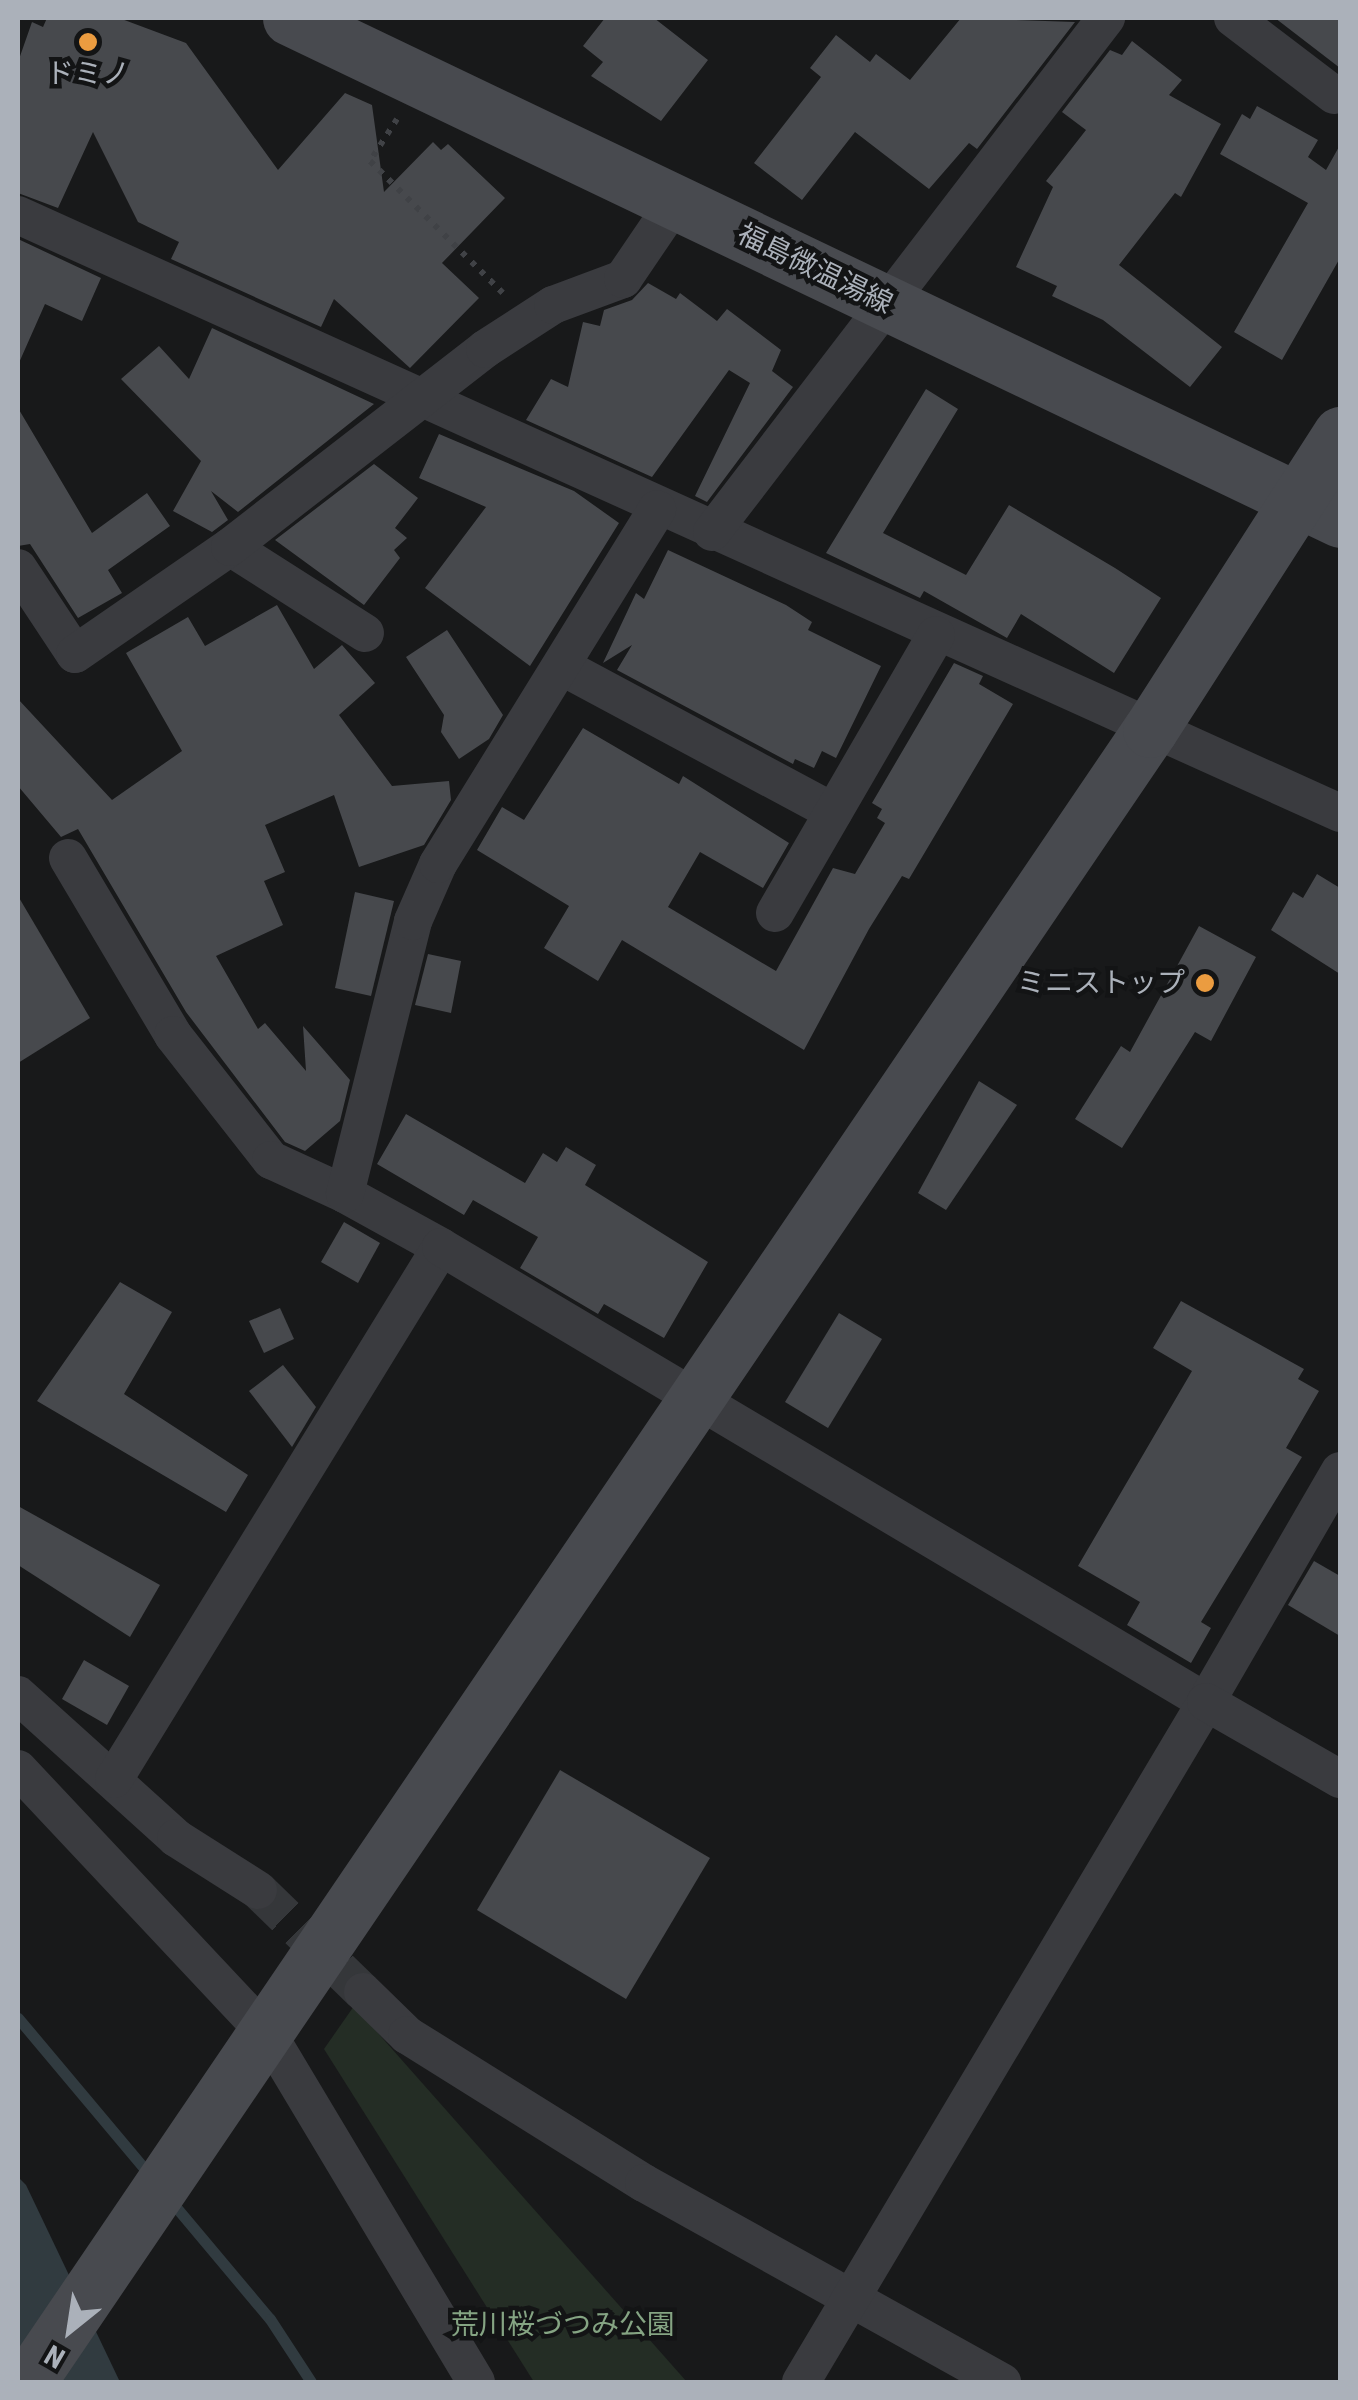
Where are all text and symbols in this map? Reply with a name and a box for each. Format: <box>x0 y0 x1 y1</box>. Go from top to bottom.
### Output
marker: ドミノ <box>77 31 99 53</box>
place label: ドミノ <box>46 57 130 91</box>
street label: 福島微温湯線 <box>732 217 898 321</box>
place label: ミニストップ <box>1017 966 1185 1000</box>
marker: ミニストップ <box>1194 972 1216 994</box>
north arrow <box>20 2280 120 2380</box>
park label: 荒川桜づつみ公園 <box>451 2308 675 2342</box>
text: N <box>39 2338 70 2375</box>

